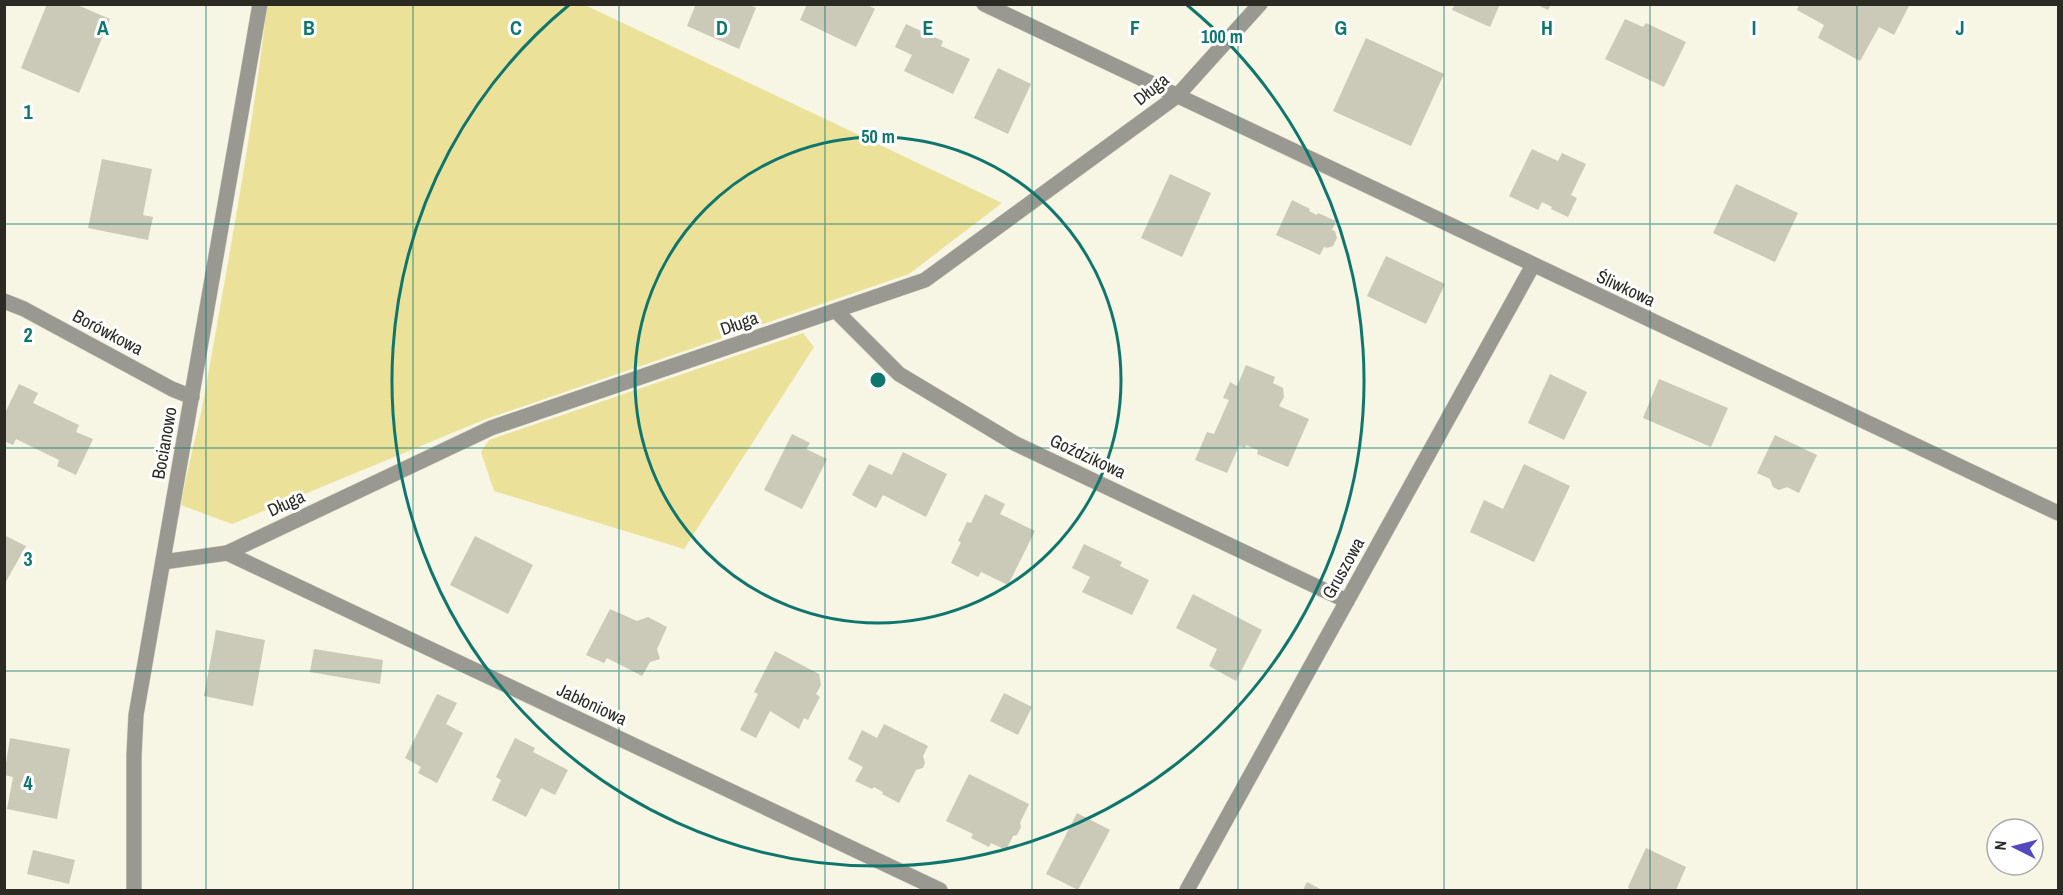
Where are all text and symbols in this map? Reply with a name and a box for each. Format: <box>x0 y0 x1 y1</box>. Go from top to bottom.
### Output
text: A <box>97 14 109 41</box>
text: B <box>303 14 315 41</box>
text: C <box>510 14 522 41</box>
text: D <box>716 14 728 41</box>
text: E <box>923 14 934 41</box>
text: F <box>1130 14 1140 41</box>
text: G <box>1335 14 1347 41</box>
text: H <box>1541 14 1553 41</box>
text: I <box>1752 14 1756 41</box>
text: J <box>1955 14 1965 41</box>
text: 100 m <box>1201 24 1243 49</box>
street label: Długa <box>1128 67 1174 111</box>
text: 1 <box>23 98 33 125</box>
text: 50 m <box>861 124 895 149</box>
street label: Śliwkowa <box>1592 263 1660 313</box>
street label: Borówkowa <box>68 303 148 361</box>
street label: Długa <box>717 305 761 341</box>
text: 2 <box>23 321 33 348</box>
centre of rings <box>868 370 888 390</box>
street label: Bocianowo <box>145 405 183 481</box>
street label: Goździkowa <box>1046 428 1130 484</box>
street label: Długa <box>263 484 309 522</box>
street label: Gruszowa <box>1316 533 1370 603</box>
text: 3 <box>23 545 33 572</box>
street label: Jabłoniowa <box>553 677 631 731</box>
text: 4 <box>23 769 33 796</box>
north arrow <box>1985 817 2045 877</box>
text: N <box>1989 840 2012 851</box>

